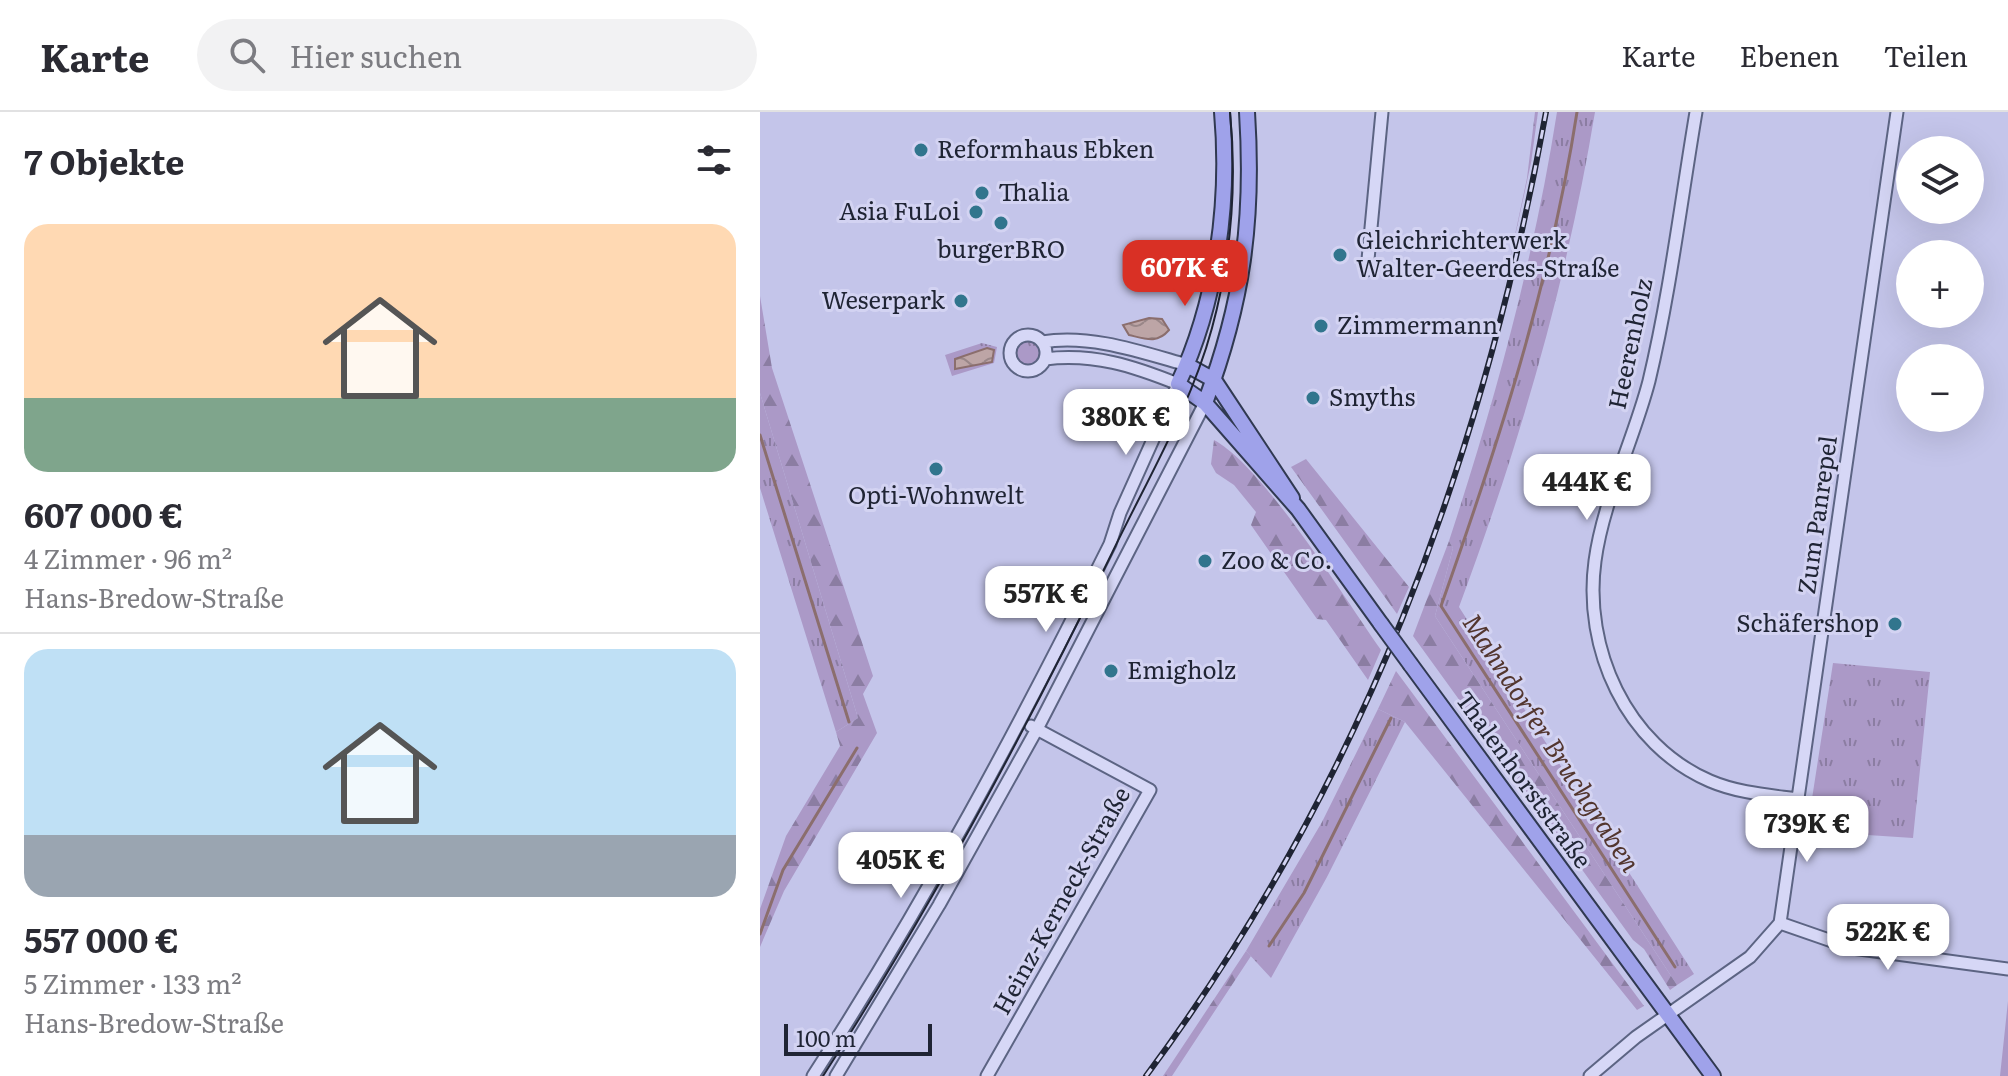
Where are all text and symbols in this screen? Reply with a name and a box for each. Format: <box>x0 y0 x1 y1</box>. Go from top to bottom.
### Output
search box <box>197 19 757 91</box>
text: Karte <box>40 27 149 84</box>
icon: search <box>225 33 269 77</box>
text: Hier suchen <box>289 33 462 77</box>
text: Karte <box>1621 34 1696 76</box>
text: Ebenen <box>1740 34 1840 76</box>
text: Teilen <box>1884 34 1968 76</box>
place label: Reformhaus Ebken <box>937 130 1155 165</box>
text: 7 Objekte <box>24 135 185 185</box>
map controls <box>1896 136 1984 432</box>
button: layers <box>1896 136 1984 224</box>
icon: filters <box>692 138 736 182</box>
marker: Reformhaus Ebken <box>912 141 930 159</box>
place label: Thalia <box>998 173 1070 208</box>
marker: Thalia <box>973 184 991 202</box>
place label: Asia FuLoi <box>839 192 960 227</box>
marker: Asia FuLoi <box>967 203 985 221</box>
marker: burgerBRO <box>992 214 1010 232</box>
place label: Gleichrichterwerk Walter-Geerdes-Straße <box>1356 221 1620 284</box>
place label: burgerBRO <box>937 230 1065 265</box>
pin: 607K € <box>1120 240 1250 308</box>
button: + <box>1896 240 1984 328</box>
text: 607K € <box>1141 246 1229 285</box>
marker: Gleichrichterwerk Walter-Geerdes-Straße <box>1331 246 1349 264</box>
street label: Heerenholz <box>1598 274 1660 412</box>
icon: home <box>308 276 452 420</box>
place label: Weserpark <box>821 281 945 316</box>
marker: Weserpark <box>952 292 970 310</box>
place label: Zimmermann <box>1337 306 1498 341</box>
marker: Zimmermann <box>1312 317 1330 335</box>
button: − <box>1896 344 1984 432</box>
place label: Smyths <box>1329 378 1415 413</box>
pin: 380K € <box>1061 389 1191 457</box>
marker: Smyths <box>1304 389 1322 407</box>
text: 380K € <box>1081 395 1171 434</box>
street label: Zum Panrepel <box>1787 433 1844 596</box>
pin: 444K € <box>1522 454 1652 522</box>
marker: Opti-Wohnwelt <box>927 460 945 478</box>
text: 444K € <box>1542 460 1632 499</box>
place label: Opti-Wohnwelt <box>848 476 1024 511</box>
text: 607 000 € <box>24 488 183 538</box>
text: 4 Zimmer · 96 m² <box>24 538 232 577</box>
place label: Zoo & Co. <box>1221 541 1333 576</box>
marker: Zoo & Co. <box>1196 552 1214 570</box>
pin: 557K € <box>981 566 1111 634</box>
text: 557K € <box>1003 572 1089 611</box>
text: Hans-Bredow-Straße <box>24 577 284 616</box>
place label: Schäfershop <box>1736 604 1879 639</box>
water label: Mahndorfer Bruchgraben <box>1455 605 1652 879</box>
marker: Schäfershop <box>1886 615 1904 633</box>
place label: Emigholz <box>1127 651 1236 686</box>
marker: Emigholz <box>1102 662 1120 680</box>
street label: Thalenhorststraße <box>1449 683 1601 875</box>
icon: home <box>308 701 452 845</box>
street label: Heinz-Kerneck-Straße <box>983 779 1137 1020</box>
pin: 739K € <box>1742 796 1872 864</box>
text: 739K € <box>1763 802 1851 841</box>
pin: 405K € <box>836 832 966 900</box>
text: 405K € <box>856 838 946 877</box>
pin: 522K € <box>1823 904 1953 972</box>
text: 522K € <box>1845 910 1931 949</box>
text: 557 000 € <box>24 913 179 963</box>
text: 5 Zimmer · 133 m² <box>24 963 242 1002</box>
text: Hans-Bredow-Straße <box>24 1002 284 1041</box>
scale bar <box>784 1020 932 1056</box>
text: 100 m <box>796 1021 856 1054</box>

